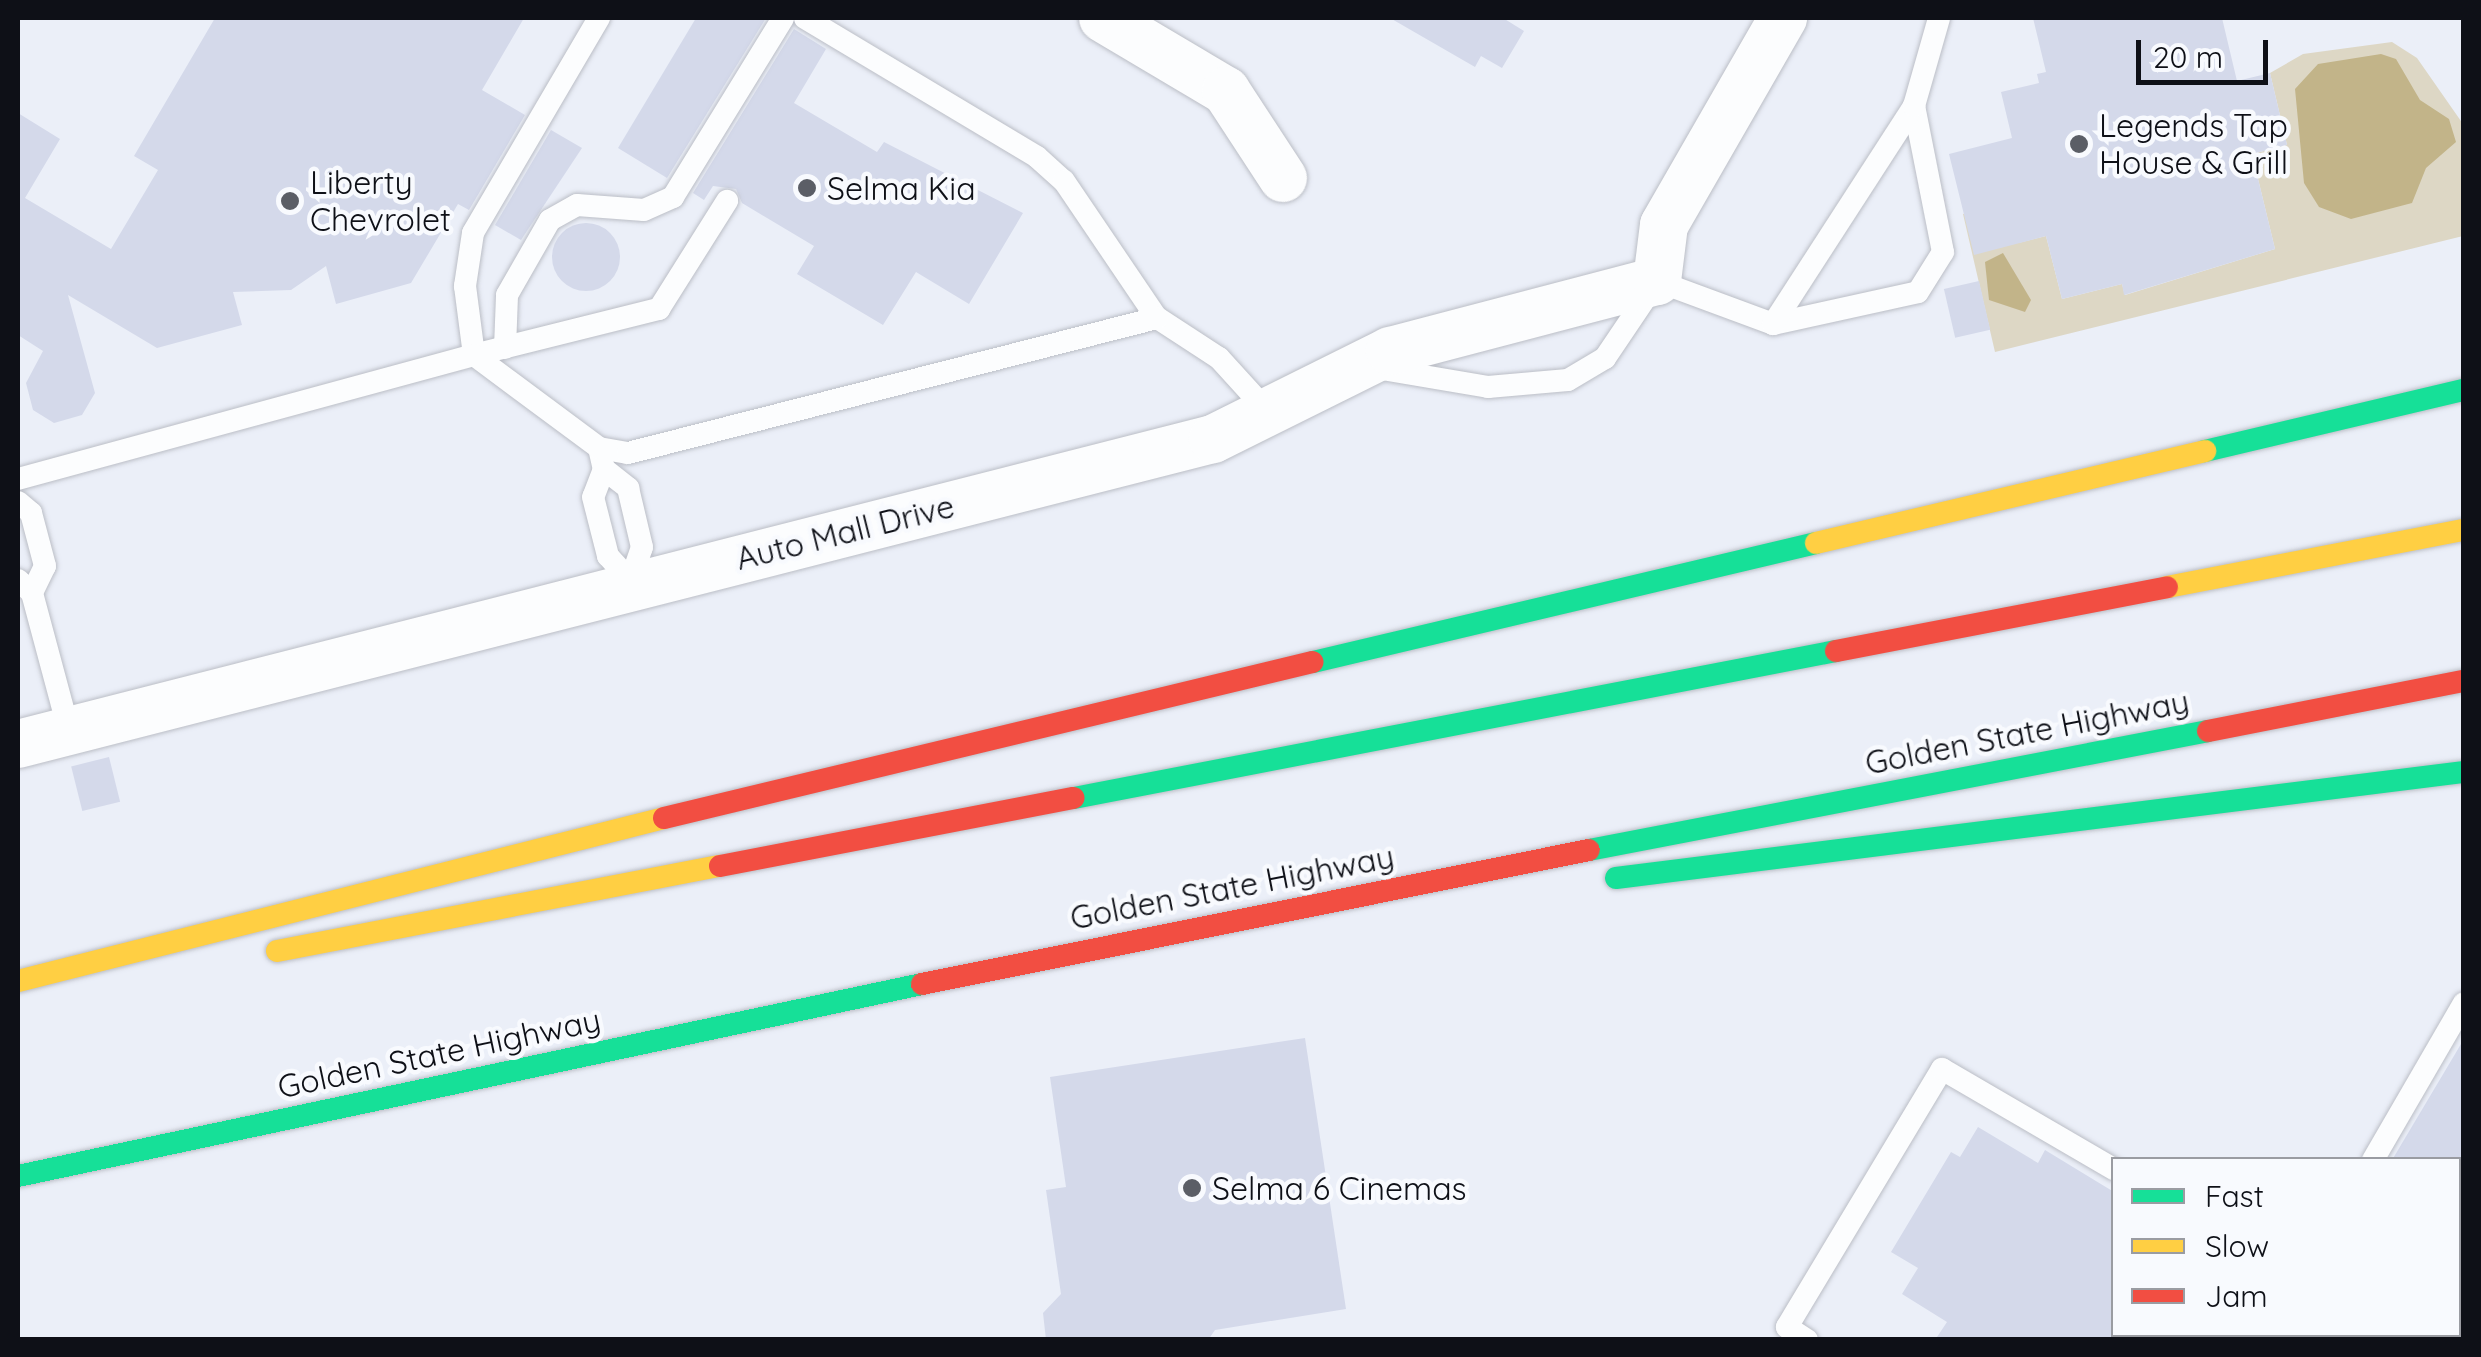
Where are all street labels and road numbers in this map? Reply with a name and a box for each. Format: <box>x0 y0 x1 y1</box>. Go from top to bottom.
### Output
street label: Auto Mall Drive <box>732 486 958 578</box>
street label: Golden State Highway <box>1862 682 2192 782</box>
street label: Golden State Highway <box>1067 837 1397 937</box>
street label: Golden State Highway <box>274 1000 604 1106</box>

